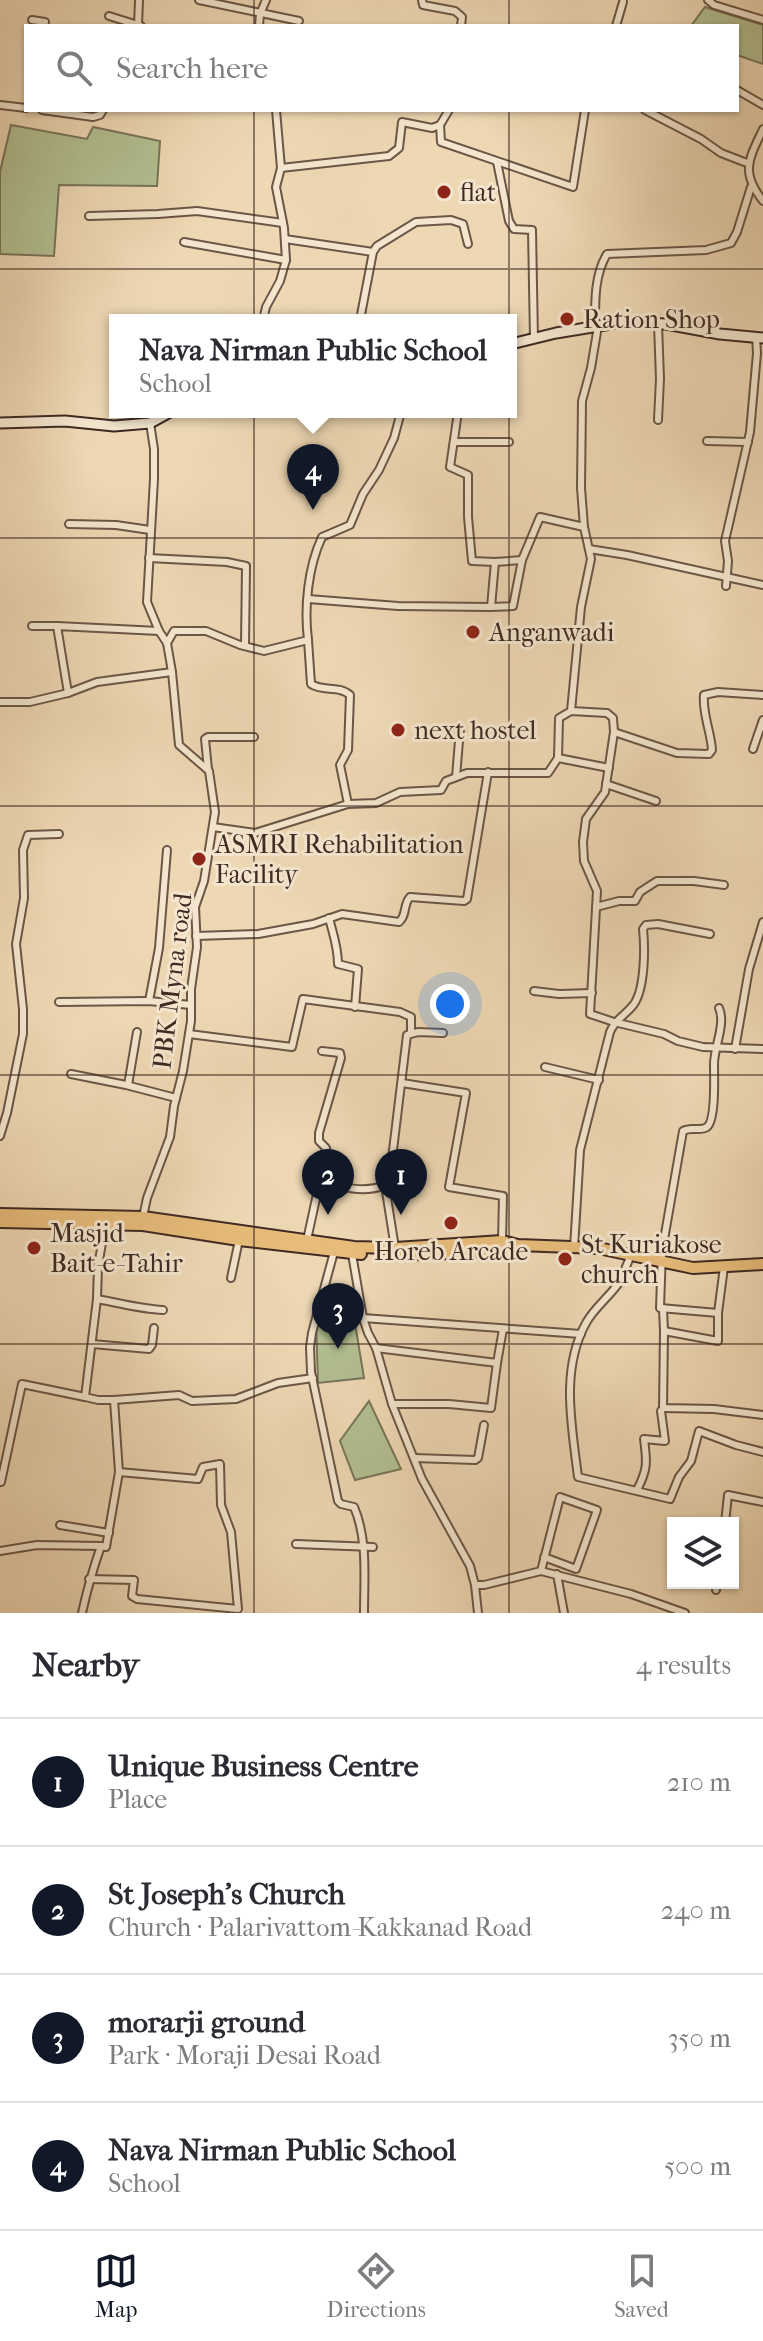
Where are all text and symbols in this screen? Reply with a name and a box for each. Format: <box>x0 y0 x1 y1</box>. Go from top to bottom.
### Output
search box <box>24 24 739 112</box>
icon: search <box>52 46 96 90</box>
text: Search here <box>116 51 268 86</box>
place label: flat <box>460 177 497 208</box>
marker: flat <box>435 183 453 201</box>
place label: Ration Shop <box>583 304 720 335</box>
marker: Ration Shop <box>558 310 576 328</box>
popup <box>109 314 517 418</box>
text: Nava Nirman Public School <box>139 333 487 368</box>
text: School <box>139 368 212 399</box>
pin: 4 <box>287 444 339 510</box>
place label: Anganwadi <box>488 617 615 648</box>
marker: Anganwadi <box>464 623 482 641</box>
place label: next hostel <box>414 715 537 746</box>
marker: next hostel <box>389 721 407 739</box>
place label: ASMRI Rehabilitation Facility <box>214 829 464 890</box>
marker: ASMRI Rehabilitation Facility <box>190 850 208 868</box>
street label: PBK Myna road <box>146 891 199 1071</box>
your location <box>430 984 470 1024</box>
pin: 2 <box>302 1149 354 1215</box>
pin: 1 <box>375 1149 427 1215</box>
marker: Horeb Arcade <box>442 1214 460 1232</box>
place label: Masjid Bait-e-Tahir <box>50 1218 183 1279</box>
place label: St Kuriakose church <box>581 1229 722 1290</box>
place label: Horeb Arcade <box>374 1236 528 1267</box>
marker: Masjid Bait-e-Tahir <box>25 1239 43 1257</box>
marker: St Kuriakose church <box>556 1250 574 1268</box>
pin: 3 <box>312 1283 364 1349</box>
map controls <box>667 1517 739 1589</box>
button: layers <box>667 1517 739 1589</box>
text: Nearby <box>32 1645 139 1685</box>
text: 4 results <box>636 1650 731 1681</box>
text: Unique Business Centre <box>108 1749 419 1784</box>
text: 1 <box>53 1767 63 1798</box>
text: 210 m <box>667 1767 731 1798</box>
text: Place <box>108 1784 167 1815</box>
text: St Joseph's Church <box>108 1877 345 1912</box>
text: 2 <box>51 1895 65 1926</box>
text: 240 m <box>661 1895 731 1926</box>
text: Church · Palarivattom-Kakkanad Road <box>108 1912 532 1943</box>
text: morarji ground <box>108 2005 305 2040</box>
text: 3 <box>53 2023 63 2054</box>
text: 350 m <box>668 2023 731 2054</box>
text: Park · Moraji Desai Road <box>108 2040 381 2071</box>
text: Nava Nirman Public School <box>108 2133 456 2168</box>
text: 4 <box>50 2151 66 2182</box>
text: 500 m <box>664 2151 731 2182</box>
text: School <box>108 2168 181 2199</box>
tab: Map <box>94 2249 138 2323</box>
tab: Directions <box>327 2249 426 2323</box>
tab: Saved <box>614 2249 669 2323</box>

